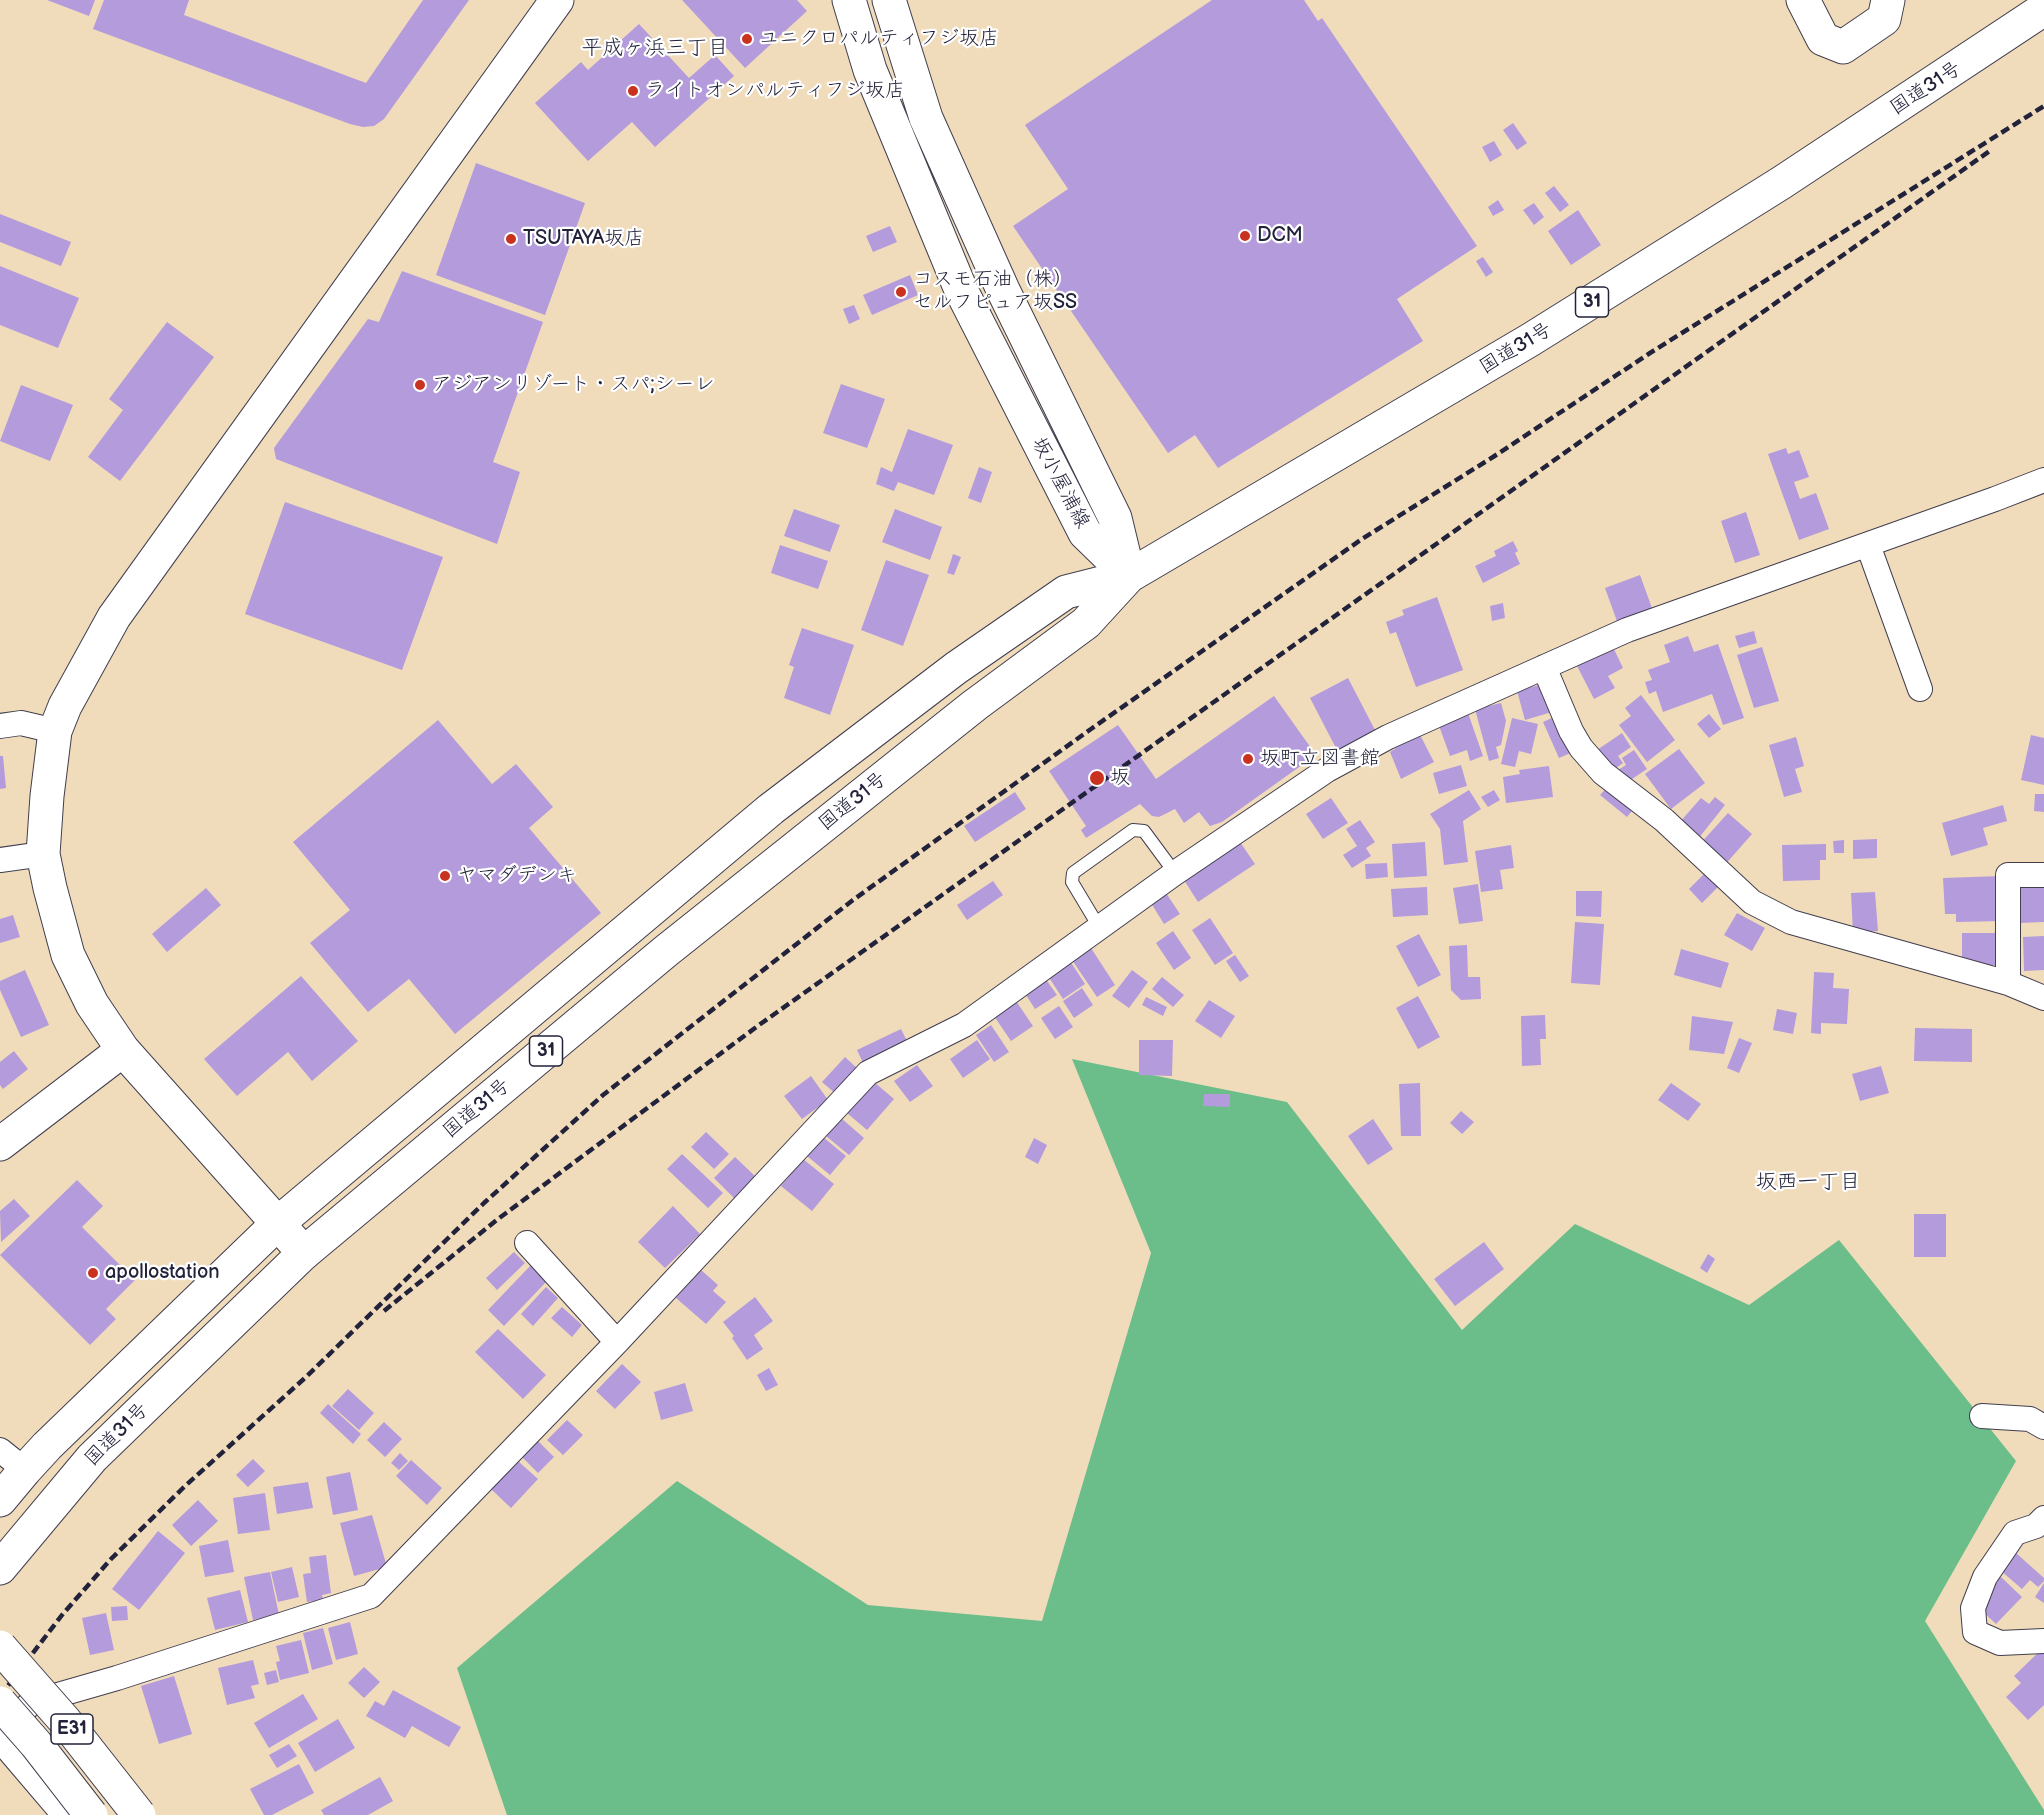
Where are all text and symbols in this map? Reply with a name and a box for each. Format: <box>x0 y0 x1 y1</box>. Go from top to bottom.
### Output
place label: ユニクロパルティフジ坂店 <box>759 27 999 51</box>
marker: ユニクロパルティフジ坂店 <box>740 32 754 46</box>
district label: 平成ヶ浜三丁目 <box>582 36 728 62</box>
street label: 国道31号 <box>1886 57 1966 121</box>
place label: ライトオンパルティフジ坂店 <box>645 79 905 103</box>
marker: ライトオンパルティフジ坂店 <box>626 84 640 98</box>
place label: DCM <box>1257 224 1303 248</box>
place label: TSUTAYA坂店 <box>523 227 644 251</box>
marker: DCM <box>1238 229 1252 243</box>
marker: TSUTAYA坂店 <box>504 232 518 246</box>
place label: コスモ石油（株） セルフピュア坂SS <box>913 268 1077 315</box>
marker: コスモ石油（株） セルフピュア坂SS <box>894 285 908 299</box>
road number: 31 <box>1576 287 1608 317</box>
street label: 国道31号 <box>1476 318 1556 380</box>
place label: アジアンリゾート・スパ;シーレ <box>432 373 715 397</box>
marker: アジアンリゾート・スパ;シーレ <box>413 378 427 392</box>
street label: 坂小屋浦線 <box>1026 433 1094 533</box>
place label: 坂町立図書館 <box>1260 747 1380 771</box>
marker: 坂町立図書館 <box>1241 752 1255 766</box>
place label: 坂 <box>1110 766 1130 790</box>
street label: 国道31号 <box>814 767 892 837</box>
marker: 坂 <box>1088 769 1106 787</box>
place label: ヤマダデンキ <box>457 864 577 888</box>
marker: ヤマダデンキ <box>438 869 452 883</box>
road number: 31 <box>530 1036 562 1066</box>
street label: 国道31号 <box>439 1074 515 1144</box>
district label: 坂西一丁目 <box>1756 1170 1860 1196</box>
place label: apollostation <box>105 1261 220 1285</box>
marker: apollostation <box>86 1266 100 1280</box>
street label: 国道31号 <box>80 1398 154 1472</box>
road number: E31 <box>51 1714 93 1744</box>

